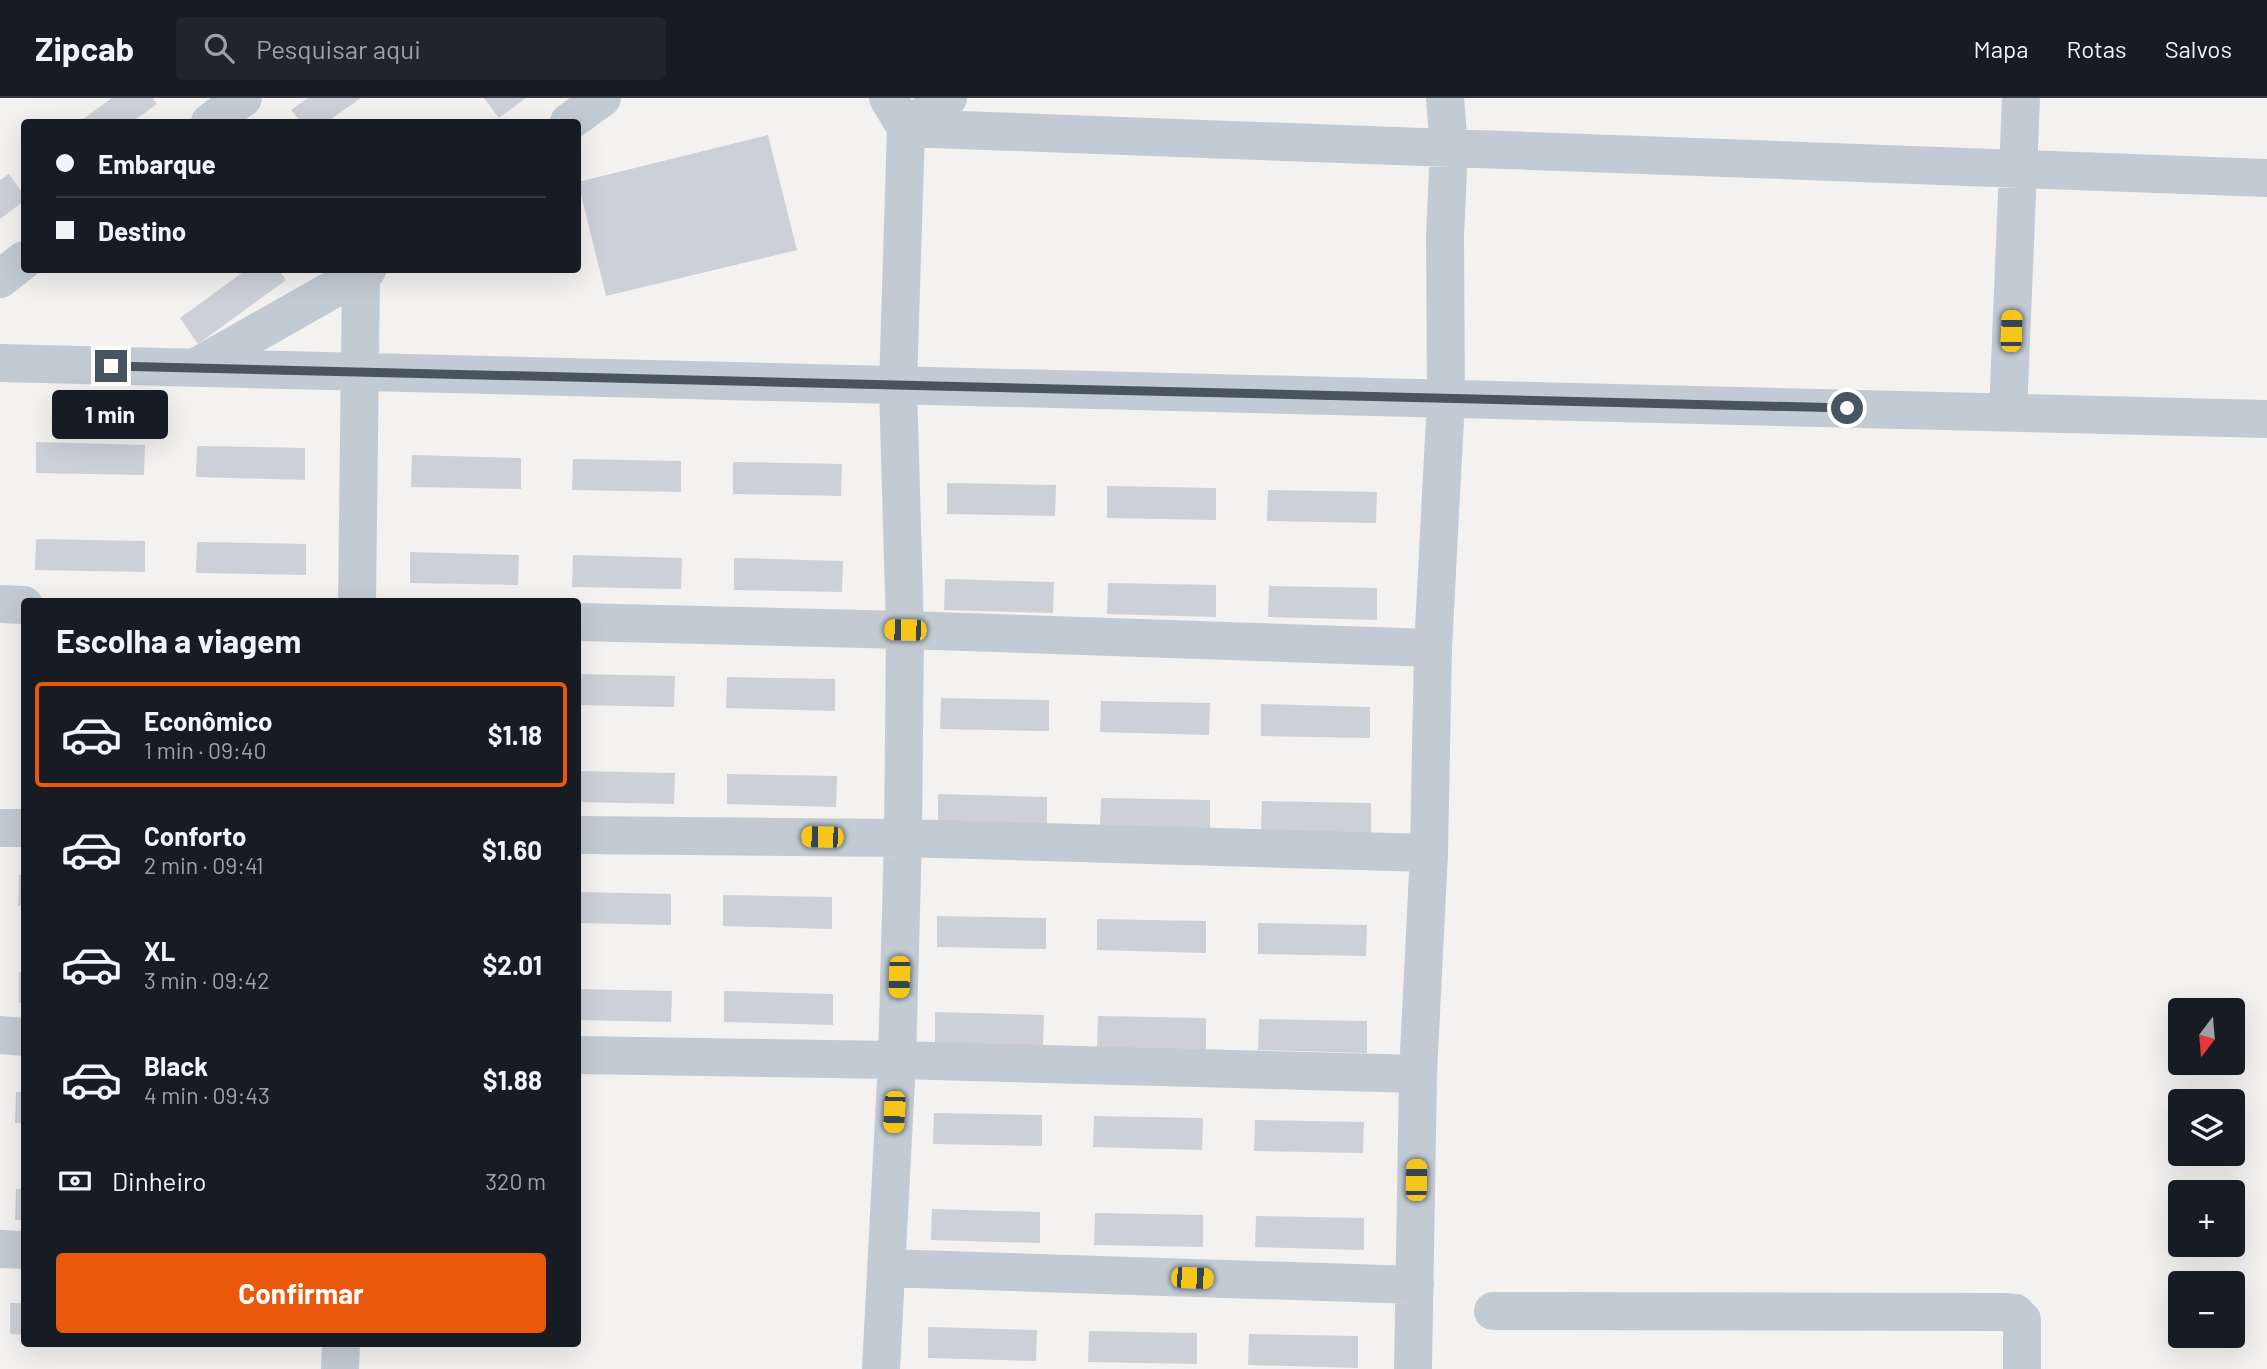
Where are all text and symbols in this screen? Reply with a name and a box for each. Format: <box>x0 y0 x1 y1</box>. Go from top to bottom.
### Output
search box <box>176 17 666 80</box>
text: Zipcab <box>35 28 134 68</box>
icon: search <box>200 29 238 67</box>
text: Pesquisar aqui <box>256 33 421 64</box>
text: Mapa <box>1974 34 2029 63</box>
text: Rotas <box>2067 34 2127 63</box>
text: Salvos <box>2165 34 2232 63</box>
text: Embarque <box>98 148 216 179</box>
text: Destino <box>98 215 186 246</box>
car <box>2000 310 2023 352</box>
route end <box>95 350 127 382</box>
callout: 1 min <box>53 390 169 440</box>
route start <box>1831 392 1863 424</box>
text: 1 min <box>85 400 135 428</box>
car <box>884 619 927 641</box>
text: Escolha a viagem <box>56 621 301 659</box>
icon: car <box>60 703 123 766</box>
text: Econômico <box>144 705 273 736</box>
text: $1.18 <box>488 719 542 750</box>
text: 1 min · 09:40 <box>144 736 266 764</box>
icon: car <box>60 818 123 881</box>
text: Conforto <box>144 820 247 851</box>
car <box>801 826 844 848</box>
text: $1.60 <box>482 834 542 865</box>
text: 2 min · 09:41 <box>144 851 264 879</box>
icon: car <box>60 933 123 996</box>
text: XL <box>144 935 175 966</box>
text: $2.01 <box>482 949 542 980</box>
car <box>888 956 911 998</box>
text: 3 min · 09:42 <box>144 966 270 994</box>
north arrow <box>2168 998 2245 1074</box>
map controls <box>2168 998 2245 1348</box>
icon: car <box>60 1048 123 1111</box>
text: Black <box>144 1050 208 1081</box>
text: $1.88 <box>483 1064 542 1095</box>
text: 4 min · 09:43 <box>144 1081 270 1109</box>
button: layers <box>2168 1089 2245 1166</box>
car <box>883 1090 906 1134</box>
car <box>1406 1159 1427 1201</box>
icon: cash <box>56 1162 94 1200</box>
text: Dinheiro <box>112 1165 207 1196</box>
text: 320 m <box>485 1167 546 1195</box>
button: + <box>2168 1180 2245 1257</box>
button: Confirmar <box>56 1253 546 1333</box>
car <box>1171 1267 1214 1289</box>
button: − <box>2168 1271 2245 1348</box>

